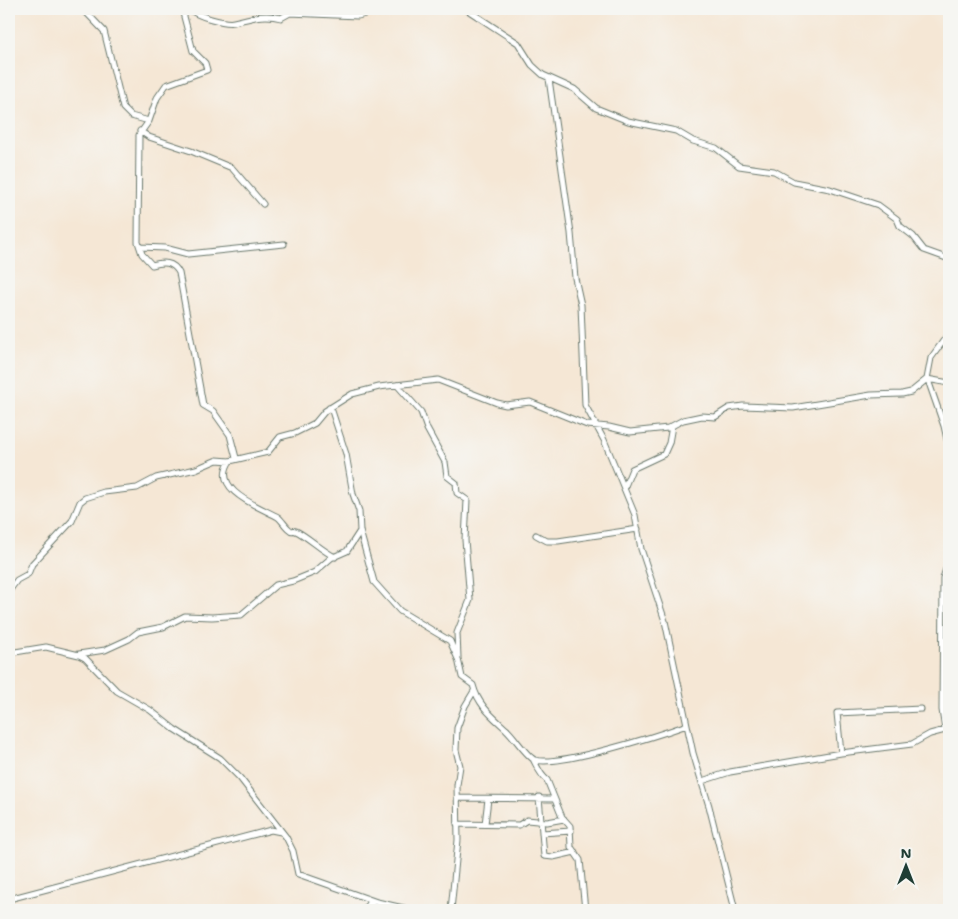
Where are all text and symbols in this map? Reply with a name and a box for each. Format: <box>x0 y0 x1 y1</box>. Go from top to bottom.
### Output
north arrow <box>880 842 930 892</box>
text: N <box>900 844 912 862</box>

